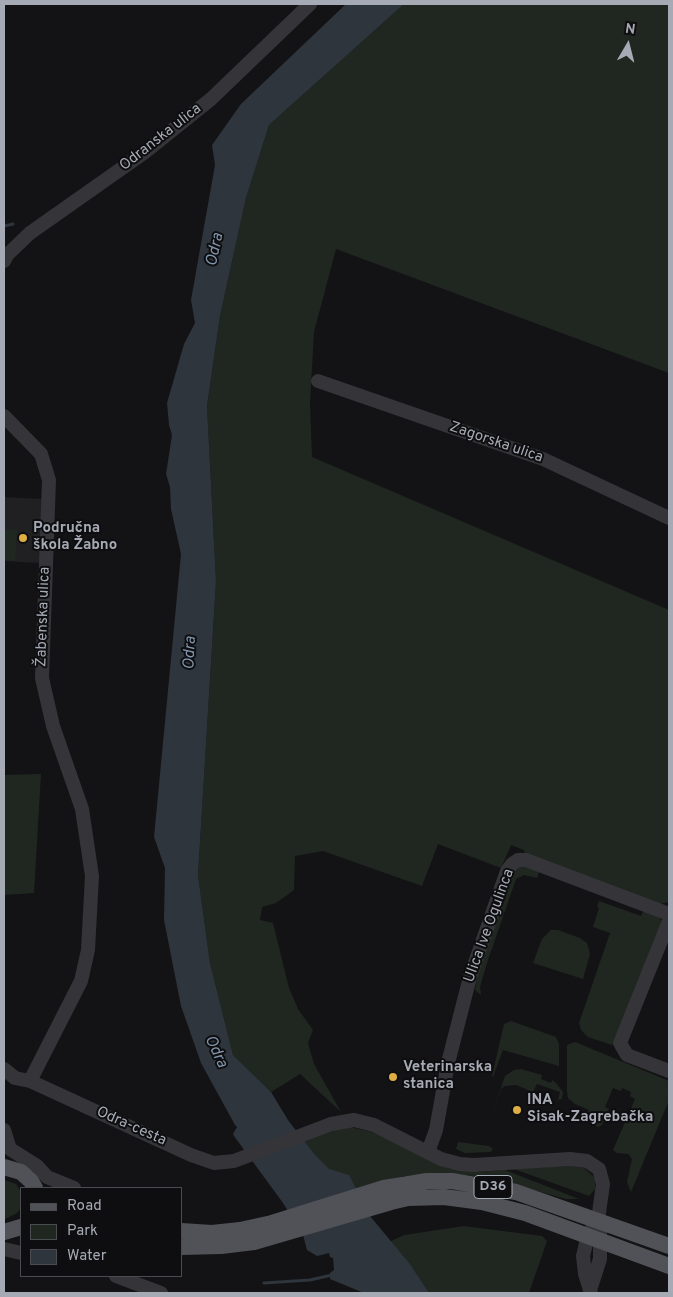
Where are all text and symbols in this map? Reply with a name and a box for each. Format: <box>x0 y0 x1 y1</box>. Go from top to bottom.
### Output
north arrow <box>603 20 653 70</box>
text: N <box>624 21 636 39</box>
street label: Odranska ulica <box>117 101 205 175</box>
water label: Odra <box>203 232 229 268</box>
street label: Zagorska ulica <box>447 419 545 467</box>
place label: Područna škola Žabno <box>33 520 117 555</box>
marker: Područna škola Žabno <box>17 532 29 544</box>
street label: Žabenska ulica <box>33 566 55 668</box>
water label: Odra <box>181 636 201 670</box>
street label: Ulica Ive Ogulinca <box>461 867 519 985</box>
water label: Odra <box>199 1033 231 1071</box>
place label: Veterinarska stanica <box>403 1059 492 1094</box>
marker: Veterinarska stanica <box>387 1071 399 1083</box>
place label: INA Sisak-Zagrebačka <box>527 1092 653 1127</box>
street label: Odra-cesta <box>93 1104 169 1150</box>
marker: INA Sisak-Zagrebačka <box>511 1104 523 1116</box>
road number: D36 <box>474 1176 512 1198</box>
legend <box>20 1187 182 1277</box>
text: Road <box>67 1197 102 1216</box>
text: Park <box>67 1222 98 1241</box>
text: Water <box>67 1247 106 1266</box>

